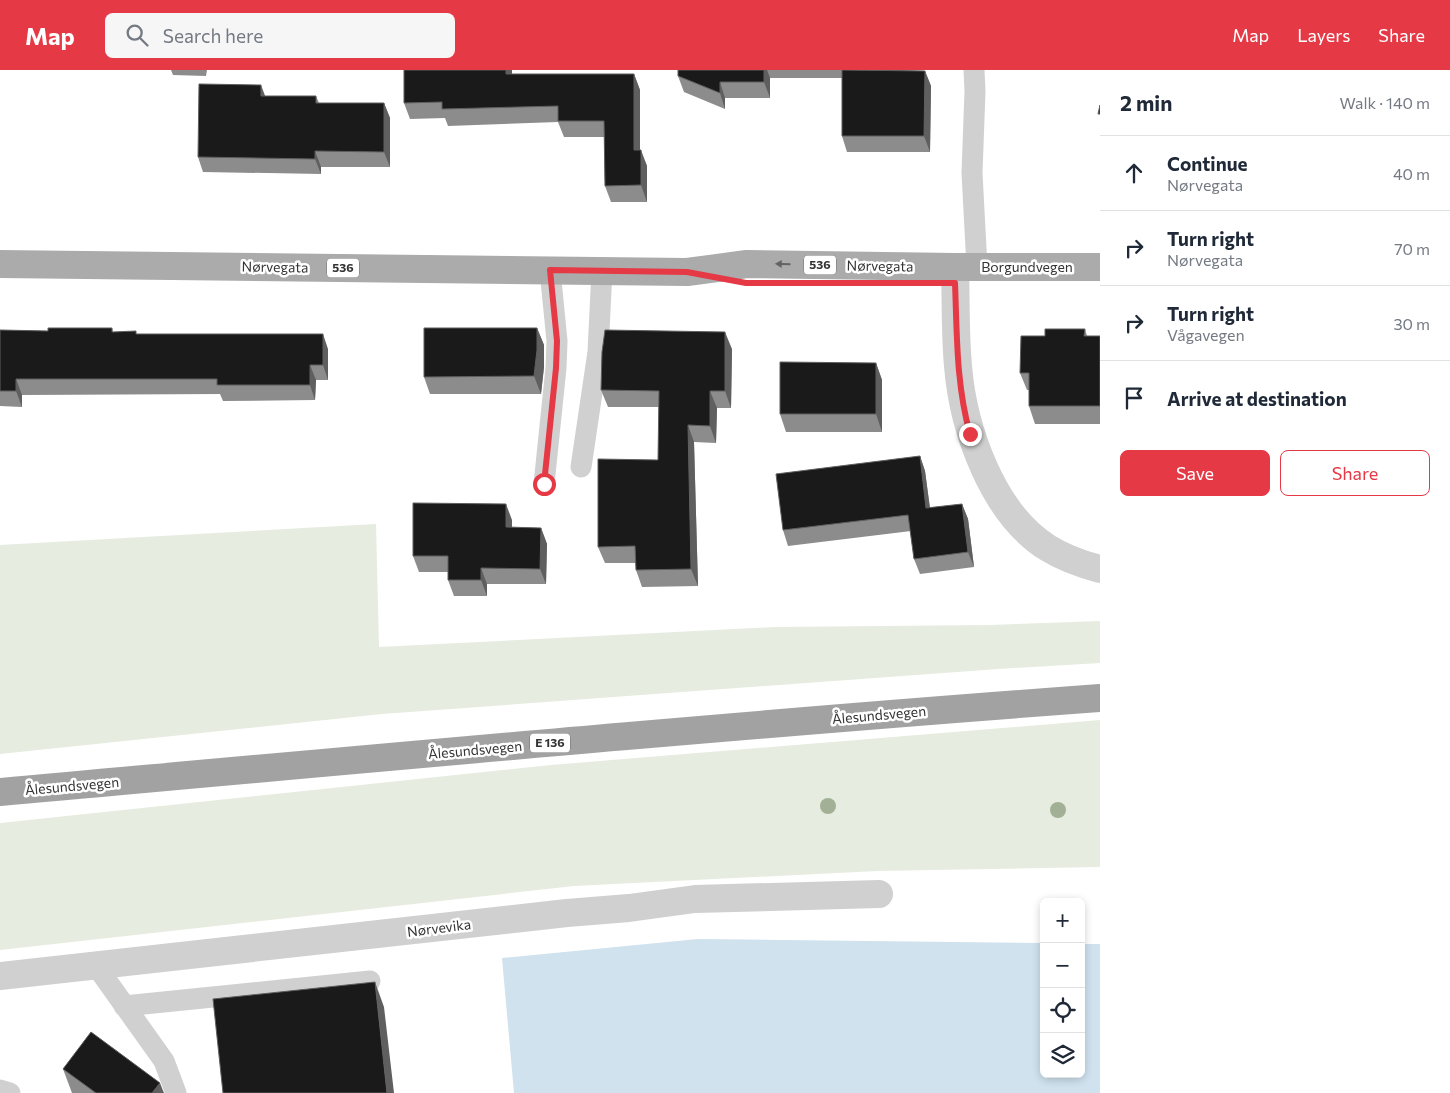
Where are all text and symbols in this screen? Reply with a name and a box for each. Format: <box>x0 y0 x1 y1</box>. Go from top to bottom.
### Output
search box <box>105 13 455 58</box>
text: Map <box>25 21 75 50</box>
icon: search <box>123 21 151 49</box>
text: Search here <box>163 24 263 47</box>
text: Map <box>1232 24 1269 46</box>
text: Layers <box>1297 24 1350 46</box>
text: Share <box>1378 24 1425 46</box>
text: 2 min <box>1120 90 1172 115</box>
text: Walk · 140 m <box>1340 93 1430 112</box>
text: Continue <box>1167 152 1247 175</box>
icon: ahead <box>1120 159 1148 187</box>
text: 40 m <box>1393 164 1430 183</box>
text: Nørvegata <box>1167 175 1243 194</box>
text: Turn right <box>1167 227 1254 250</box>
icon: right <box>1120 234 1148 262</box>
text: 70 m <box>1394 239 1430 258</box>
text: Nørvegata <box>1167 250 1243 269</box>
road number: 536 <box>804 256 836 274</box>
street label: Nørvegata <box>847 256 914 275</box>
street label: Nørvegata <box>242 257 309 276</box>
road number: 536 <box>327 258 359 278</box>
street label: Borgundvegen <box>981 258 1073 275</box>
one-way arrow <box>775 260 791 268</box>
text: Turn right <box>1167 302 1254 325</box>
icon: right <box>1120 309 1148 337</box>
text: 30 m <box>1393 314 1430 333</box>
text: Vågavegen <box>1167 325 1245 344</box>
icon: arrive <box>1120 384 1148 412</box>
text: Arrive at destination <box>1167 387 1347 410</box>
route end <box>959 423 982 446</box>
button: Save <box>1120 450 1270 496</box>
button: Share <box>1280 450 1430 496</box>
route start <box>533 473 556 496</box>
street label: Ålesundsvegen <box>831 702 927 727</box>
road number: E 136 <box>530 734 570 752</box>
street label: Ålesundsvegen <box>427 737 523 762</box>
street label: Ålesundsvegen <box>24 773 120 798</box>
map controls <box>1040 898 1085 1078</box>
button: + <box>1040 898 1085 943</box>
street label: Nørvevika <box>406 915 472 940</box>
button: − <box>1040 943 1085 988</box>
button: locate <box>1040 988 1085 1033</box>
button: layers <box>1040 1033 1085 1078</box>

